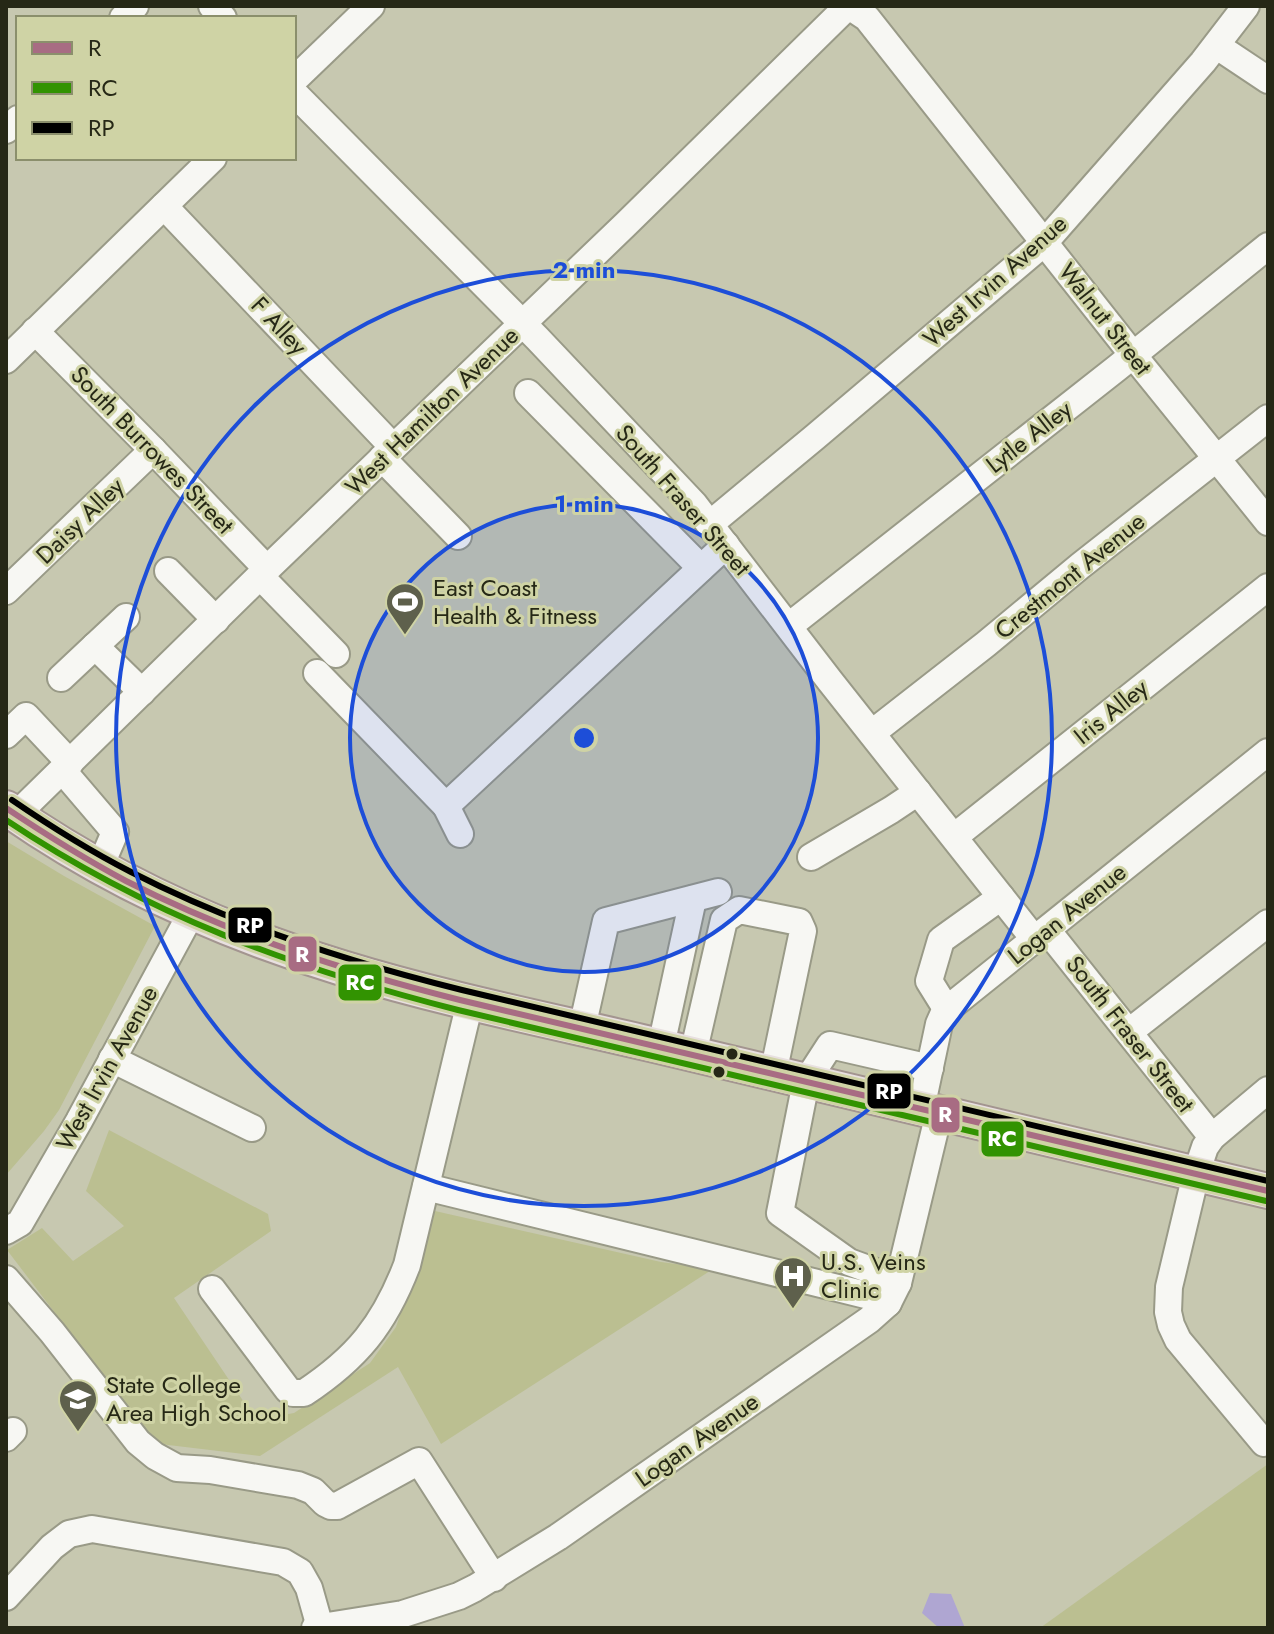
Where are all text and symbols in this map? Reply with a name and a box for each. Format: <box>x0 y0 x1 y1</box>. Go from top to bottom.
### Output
legend <box>16 16 296 160</box>
text: R <box>88 30 102 65</box>
text: RC <box>88 70 118 105</box>
text: RP <box>88 110 115 145</box>
street label: West Irvin Avenue <box>915 206 1074 355</box>
text: 2 min <box>552 252 616 287</box>
street label: Walnut Street <box>1050 255 1161 382</box>
street label: F Alley <box>243 289 316 363</box>
street label: West Hamilton Avenue <box>337 318 526 503</box>
street label: South Burrowes Street <box>63 358 242 542</box>
street label: Lytle Alley <box>978 392 1079 481</box>
street label: South Fraser Street <box>608 416 759 583</box>
street label: Daisy Alley <box>28 469 132 572</box>
text: 1 min <box>554 486 614 521</box>
street label: Crestmont Avenue <box>987 504 1152 647</box>
place label: East Coast Health & Fitness <box>433 570 597 633</box>
sports icon: East Coast Health & Fitness <box>384 581 426 636</box>
street label: Iris Alley <box>1066 670 1156 752</box>
centre of rings <box>570 724 598 752</box>
street label: Logan Avenue <box>1000 855 1134 972</box>
line badge: RP <box>227 906 273 944</box>
text: RP <box>236 909 264 941</box>
line badge: R <box>287 935 318 973</box>
text: R <box>295 938 310 970</box>
street label: South Fraser Street <box>1058 948 1203 1120</box>
line badge: RC <box>337 963 383 1002</box>
text: RC <box>345 966 375 998</box>
street label: West Irvin Avenue <box>47 979 166 1156</box>
unlabelled marker <box>724 1046 740 1062</box>
unlabelled marker <box>711 1064 727 1080</box>
line badge: RP <box>866 1072 912 1110</box>
text: RP <box>875 1075 903 1107</box>
line badge: R <box>930 1096 961 1134</box>
text: R <box>938 1098 953 1130</box>
line badge: RC <box>980 1120 1025 1158</box>
text: RC <box>987 1122 1017 1154</box>
place label: U.S. Veins Clinic <box>821 1244 926 1307</box>
hospital icon: U.S. Veins Clinic <box>772 1255 814 1310</box>
place label: State College Area High School <box>106 1367 287 1430</box>
school or university icon: State College Area High School <box>57 1378 99 1433</box>
street label: Logan Avenue <box>628 1384 766 1495</box>

